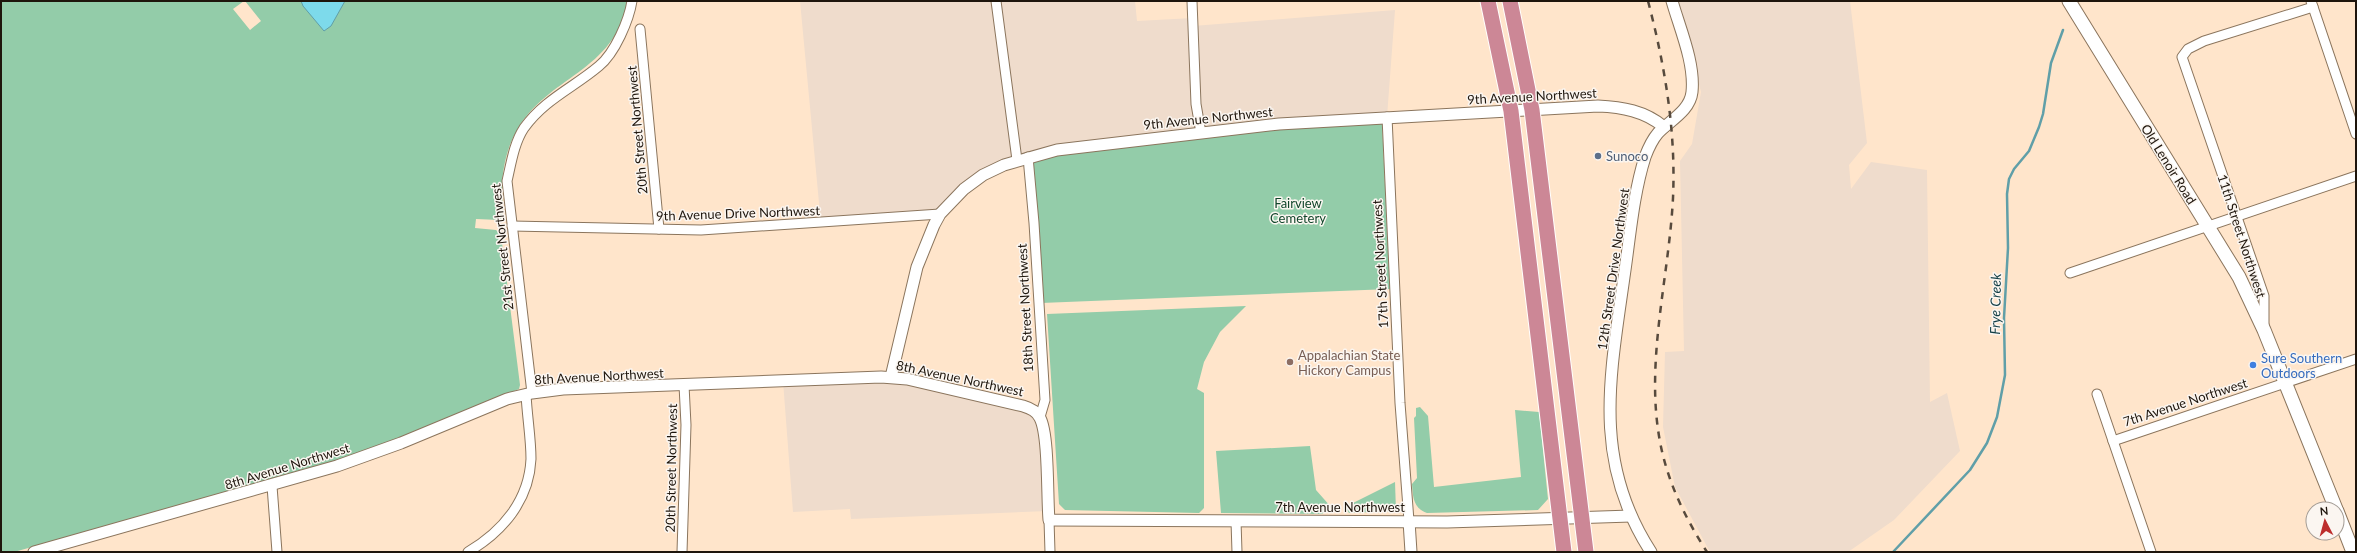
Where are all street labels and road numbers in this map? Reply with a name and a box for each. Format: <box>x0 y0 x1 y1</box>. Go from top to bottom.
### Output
street label: 20th Street Northwest <box>623 65 651 195</box>
street label: 9th Avenue Northwest <box>1467 85 1598 107</box>
street label: 9th Avenue Northwest <box>1143 103 1274 133</box>
street label: Old Lenoir Road <box>2138 121 2200 207</box>
street label: 11th Street Northwest <box>2214 172 2270 300</box>
street label: 21st Street Northwest <box>487 183 517 311</box>
street label: 12th Street Drive Northwest <box>1594 187 1632 351</box>
street label: 17th Street Northwest <box>1369 199 1391 329</box>
street label: 9th Avenue Drive Northwest <box>656 202 821 224</box>
street label: 18th Street Northwest <box>1014 243 1036 373</box>
street label: 8th Avenue Northwest <box>895 357 1025 399</box>
street label: 8th Avenue Northwest <box>534 365 665 387</box>
street label: 7th Avenue Northwest <box>2121 374 2249 430</box>
street label: 20th Street Northwest <box>662 403 680 533</box>
street label: 8th Avenue Northwest <box>223 439 352 493</box>
street label: 7th Avenue Northwest <box>1275 499 1405 515</box>

